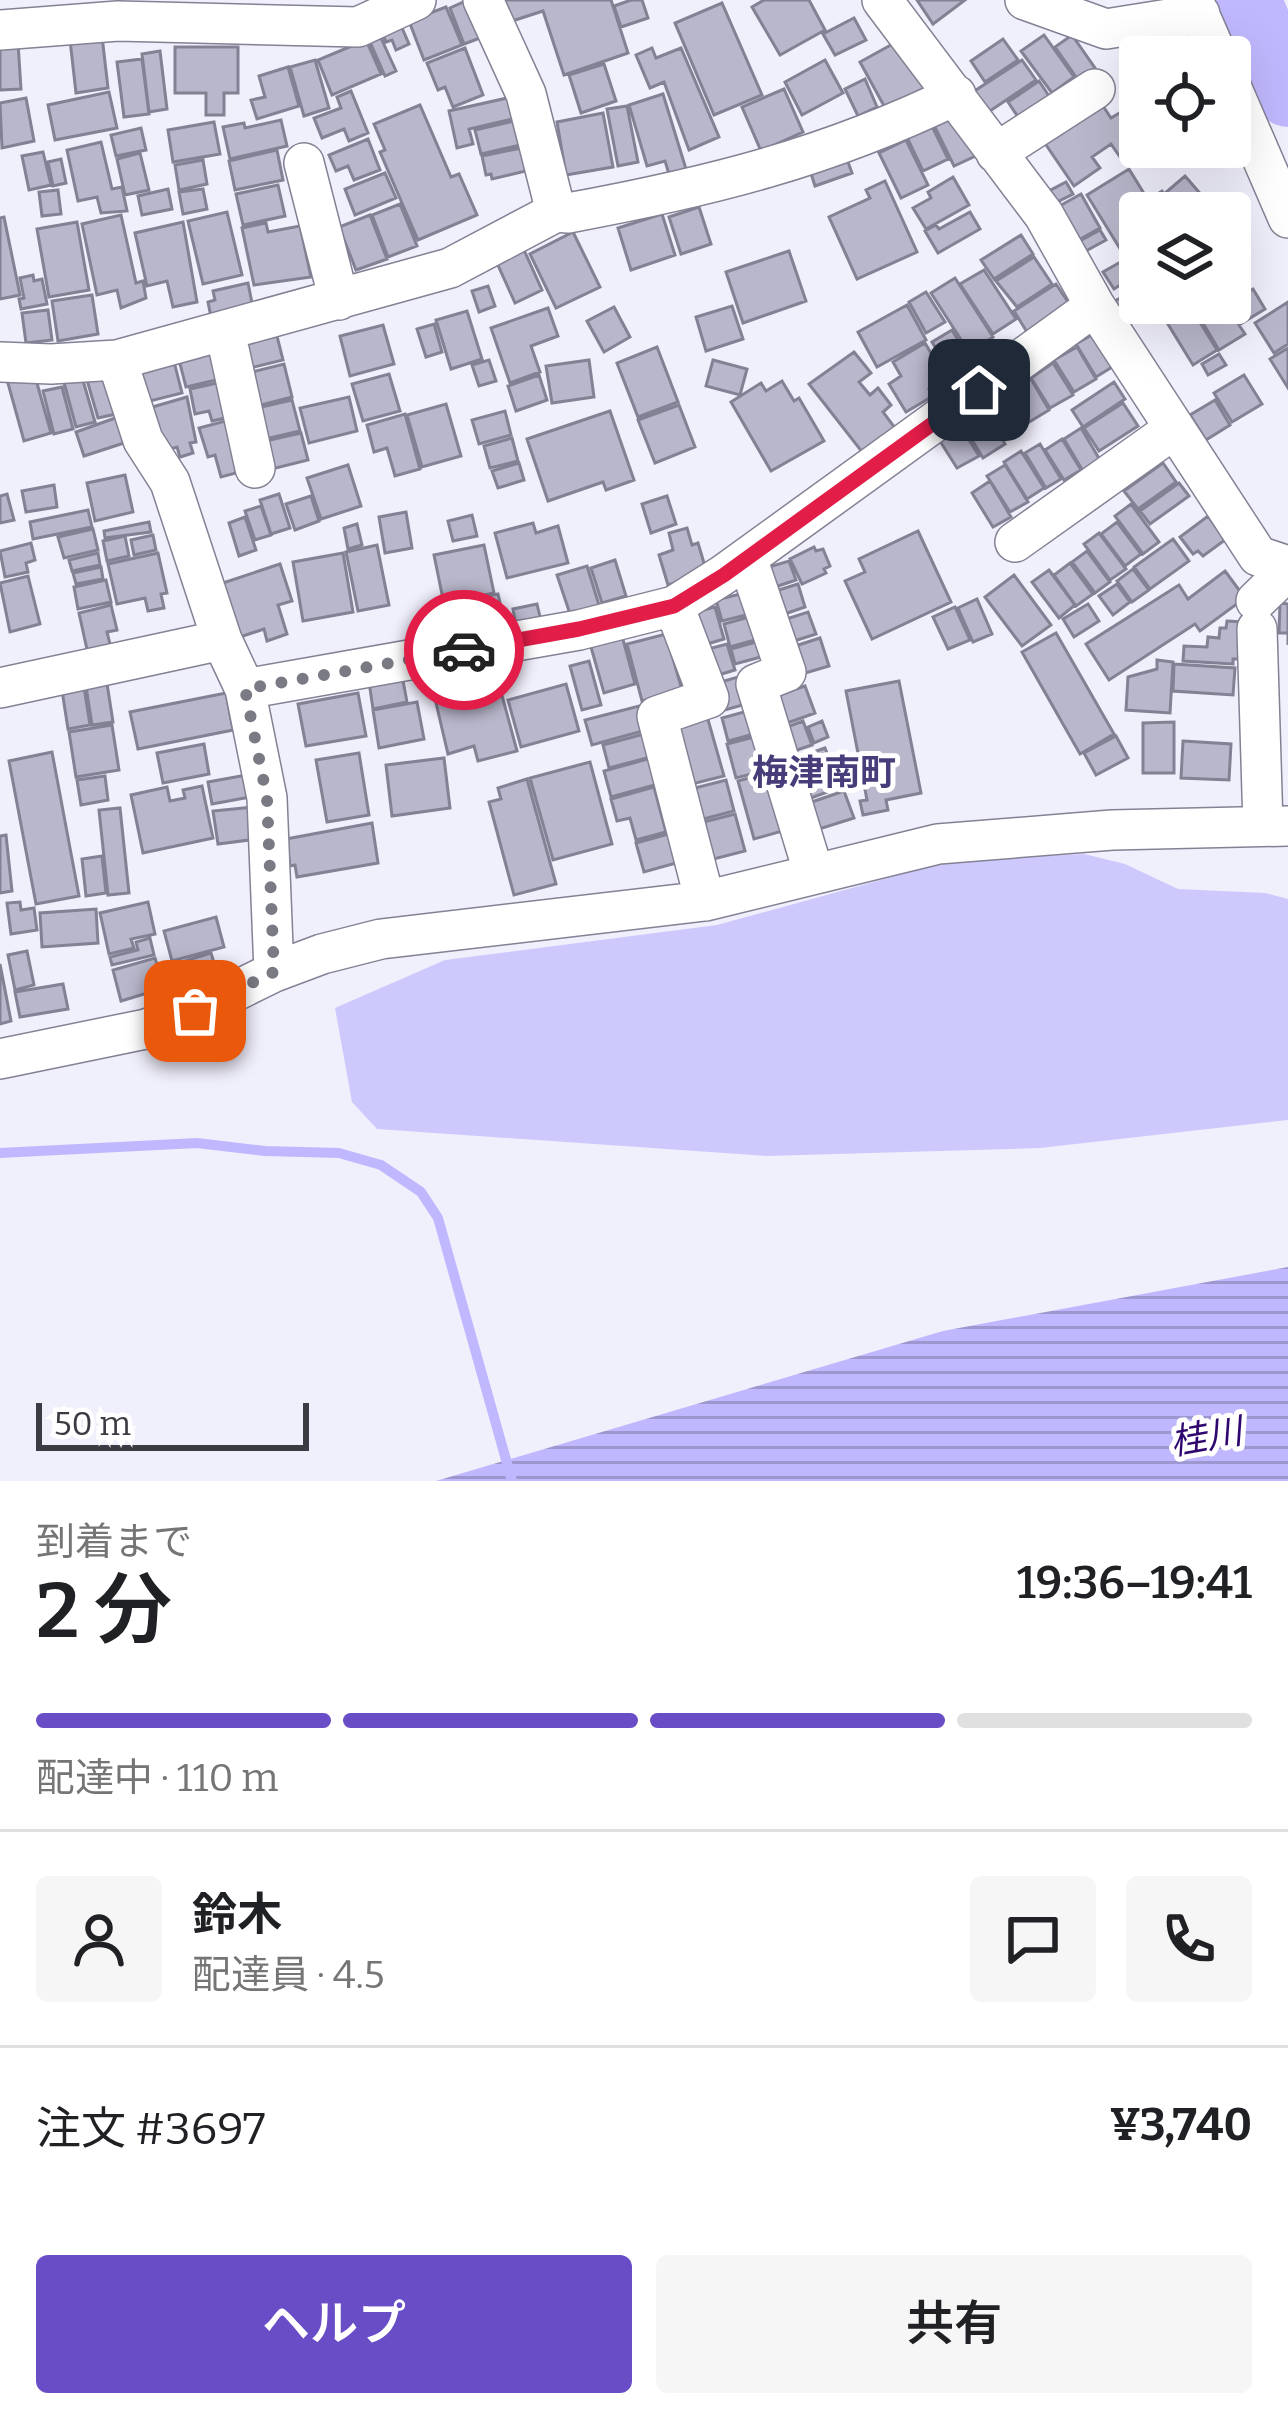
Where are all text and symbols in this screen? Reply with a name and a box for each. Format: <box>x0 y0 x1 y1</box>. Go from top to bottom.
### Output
map controls <box>1119 36 1251 324</box>
button: locate <box>1119 36 1251 168</box>
button: layers <box>1119 192 1251 324</box>
pin <box>928 339 1030 441</box>
icon: home <box>946 357 1012 423</box>
courier <box>404 590 524 710</box>
icon: car <box>431 617 497 683</box>
district label: 梅津南町 <box>752 751 896 795</box>
pin <box>144 960 246 1062</box>
icon: bag <box>162 978 228 1044</box>
scale bar <box>36 1397 309 1450</box>
text: 50 m <box>54 1404 131 1444</box>
water label: 桂川 <box>1167 1408 1249 1465</box>
text: 到着まで <box>36 1519 192 1565</box>
text: 19:36–19:41 <box>1017 1556 1252 1610</box>
text: 2 分 <box>36 1564 172 1658</box>
text: 配達中 · 110 m <box>36 1755 279 1801</box>
button: person <box>36 1876 162 2002</box>
button: chat <box>970 1876 1096 2002</box>
button: phone <box>1126 1876 1252 2002</box>
text: 鈴木 <box>192 1888 282 1942</box>
text: 配達員 · 4.5 <box>192 1952 385 1998</box>
text: ¥3,740 <box>1110 2098 1252 2152</box>
text: 注文 #3697 <box>36 2102 265 2156</box>
button: ヘルプ <box>36 2255 632 2393</box>
button: 共有 <box>656 2255 1252 2393</box>

